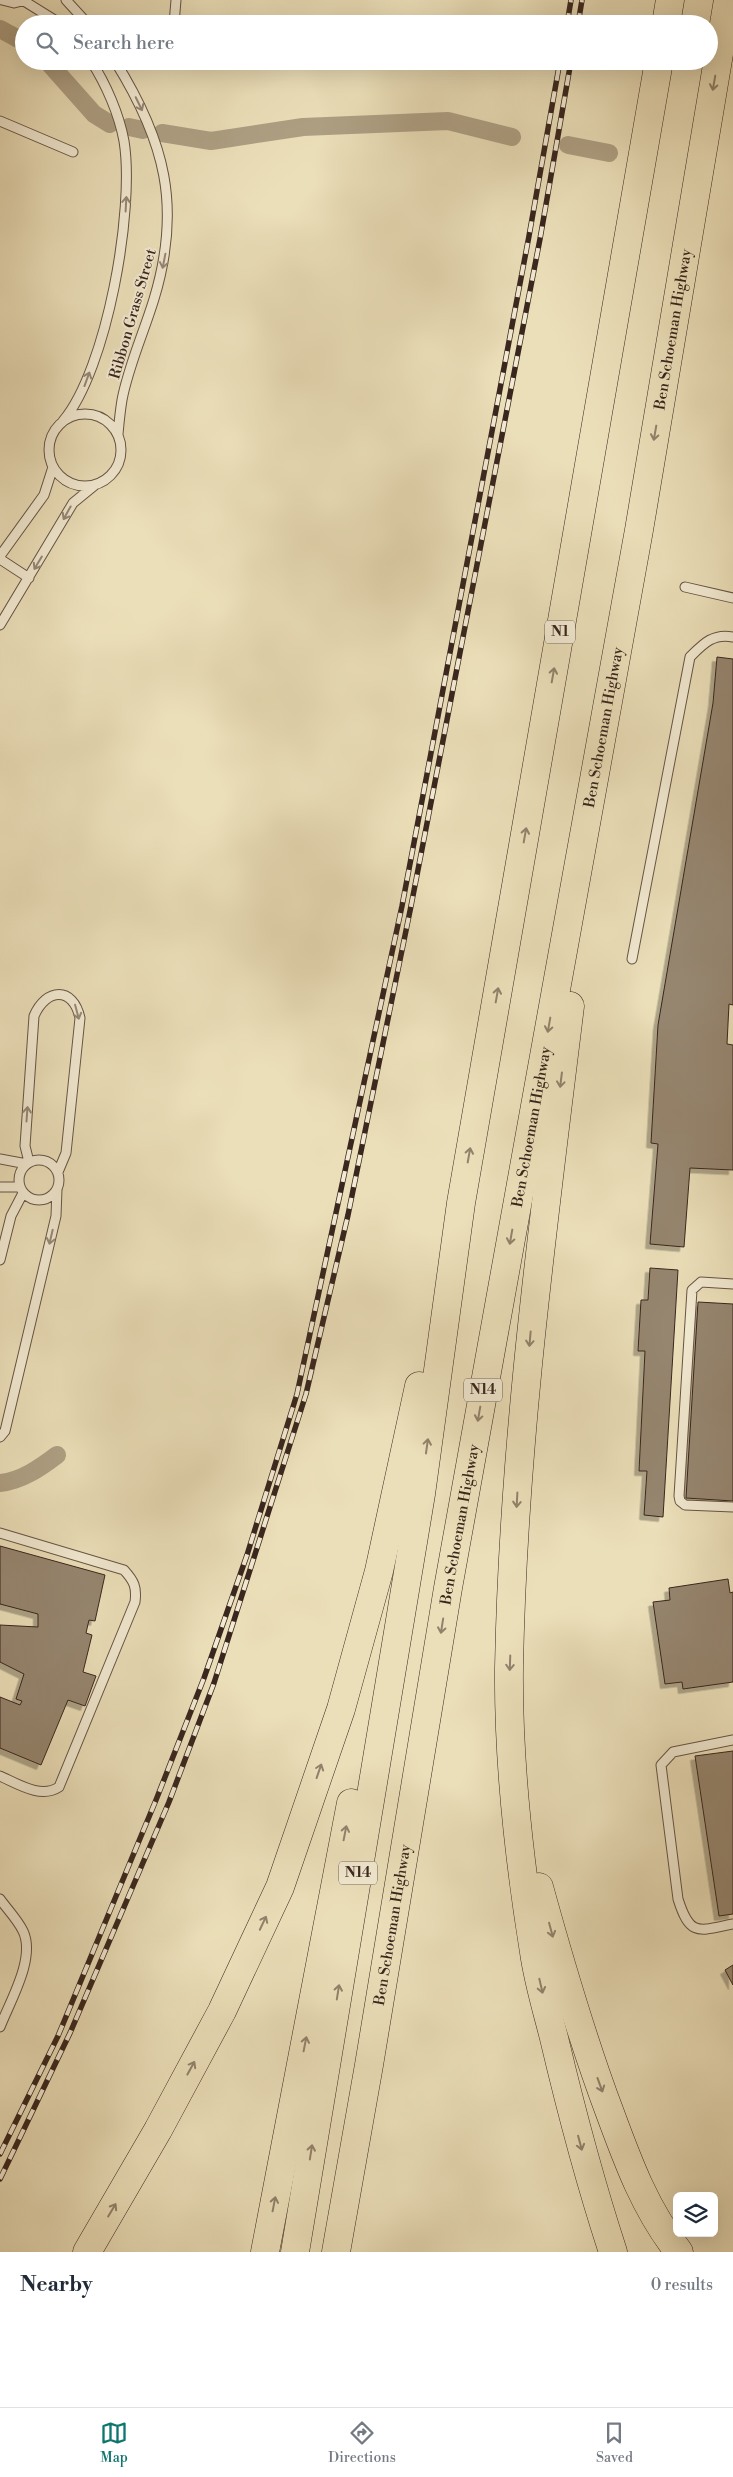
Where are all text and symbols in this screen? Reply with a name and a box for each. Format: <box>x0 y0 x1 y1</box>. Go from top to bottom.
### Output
search box <box>15 15 718 70</box>
icon: search <box>33 29 61 57</box>
text: Search here <box>73 31 174 55</box>
one-way arrow <box>709 74 719 90</box>
one-way arrow <box>135 96 145 111</box>
one-way arrow <box>121 197 130 213</box>
street label: Ribbon Grass Street <box>105 246 161 381</box>
street label: Ben Schoeman Highway <box>650 247 696 412</box>
one-way arrow <box>158 253 168 269</box>
one-way arrow <box>83 372 92 388</box>
one-way arrow <box>650 424 660 440</box>
one-way arrow <box>62 505 72 520</box>
one-way arrow <box>33 555 43 569</box>
road number: N1 <box>545 620 575 644</box>
street label: Ben Schoeman Highway <box>579 645 627 810</box>
one-way arrow <box>548 667 558 683</box>
one-way arrow <box>520 827 530 843</box>
one-way arrow <box>493 987 503 1003</box>
one-way arrow <box>73 1004 83 1020</box>
one-way arrow <box>544 1017 554 1033</box>
street label: Ben Schoeman Highway <box>507 1044 555 1210</box>
one-way arrow <box>556 1072 566 1088</box>
one-way arrow <box>22 1106 31 1122</box>
one-way arrow <box>465 1148 475 1164</box>
one-way arrow <box>46 1228 55 1244</box>
one-way arrow <box>506 1228 515 1244</box>
one-way arrow <box>526 1330 535 1346</box>
road number: N14 <box>464 1378 502 1402</box>
one-way arrow <box>474 1406 483 1422</box>
one-way arrow <box>423 1438 433 1454</box>
street label: Ben Schoeman Highway <box>436 1442 483 1607</box>
one-way arrow <box>512 1492 521 1508</box>
one-way arrow <box>436 1617 446 1633</box>
one-way arrow <box>505 1655 514 1671</box>
one-way arrow <box>315 1763 325 1779</box>
one-way arrow <box>341 1826 350 1842</box>
street label: Ben Schoeman Highway <box>369 1842 415 2008</box>
road number: N14 <box>339 1862 377 1885</box>
one-way arrow <box>259 1916 268 1931</box>
one-way arrow <box>547 1922 556 1938</box>
one-way arrow <box>537 1977 546 1993</box>
one-way arrow <box>333 1984 343 2000</box>
one-way arrow <box>300 2037 310 2053</box>
one-way arrow <box>186 2061 196 2076</box>
one-way arrow <box>596 2077 605 2092</box>
one-way arrow <box>576 2135 586 2151</box>
one-way arrow <box>307 2144 317 2160</box>
map controls <box>673 2192 718 2237</box>
button: layers <box>673 2192 718 2237</box>
one-way arrow <box>270 2197 279 2213</box>
one-way arrow <box>107 2204 117 2218</box>
text: Nearby <box>20 2272 93 2298</box>
text: 0 results <box>651 2275 713 2295</box>
tab: Map <box>100 2419 128 2467</box>
tab: Directions <box>328 2419 396 2467</box>
tab: Saved <box>596 2419 633 2467</box>

